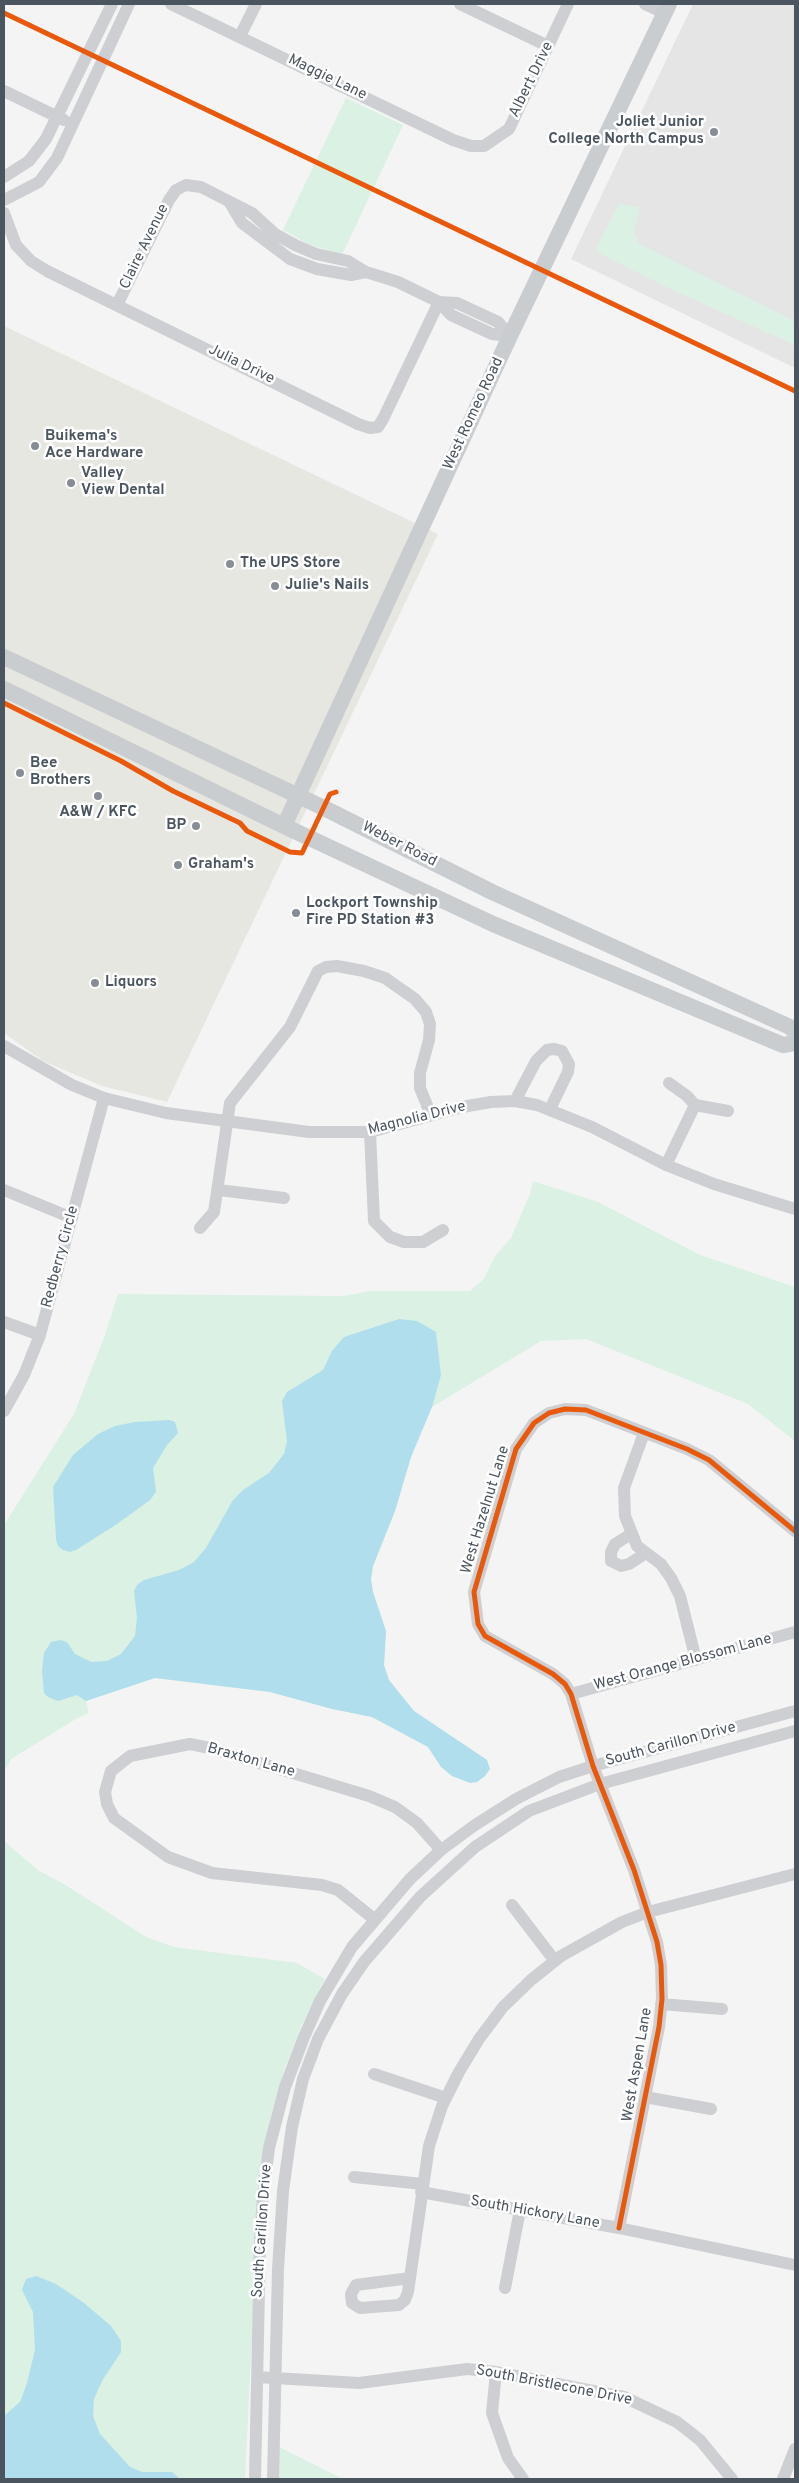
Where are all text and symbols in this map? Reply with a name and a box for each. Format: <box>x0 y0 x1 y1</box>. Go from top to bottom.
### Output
street label: Albert Drive <box>506 39 558 121</box>
street label: Maggie Lane <box>285 51 369 105</box>
place label: Joliet Junior College North Campus <box>548 114 704 149</box>
marker: Joliet Junior College North Campus <box>708 126 720 138</box>
street label: Claire Avenue <box>117 201 173 293</box>
street label: Julia Drive <box>205 341 277 389</box>
street label: West Romeo Road <box>440 355 508 473</box>
place label: Buikema's Ace Hardware <box>45 428 143 463</box>
marker: Buikema's Ace Hardware <box>29 440 41 452</box>
place label: Valley View Dental <box>81 465 165 500</box>
marker: Valley View Dental <box>65 477 77 489</box>
place label: The UPS Store <box>240 555 340 573</box>
marker: The UPS Store <box>224 558 236 570</box>
place label: Julie's Nails <box>285 577 369 595</box>
marker: Julie's Nails <box>269 580 281 592</box>
place label: Bee Brothers <box>30 755 91 790</box>
marker: Bee Brothers <box>14 767 26 779</box>
marker: A&W / KFC <box>92 790 104 802</box>
place label: A&W / KFC <box>59 804 137 822</box>
place label: BP <box>166 817 186 835</box>
street label: Weber Road <box>359 819 439 871</box>
marker: BP <box>190 820 202 832</box>
place label: Graham's <box>188 856 254 874</box>
marker: Graham's <box>172 859 184 871</box>
place label: Lockport Township Fire PD Station #3 <box>306 895 438 930</box>
marker: Lockport Township Fire PD Station #3 <box>290 907 302 919</box>
place label: Liquors <box>105 974 157 992</box>
marker: Liquors <box>89 977 101 989</box>
street label: Magnolia Drive <box>366 1098 468 1140</box>
street label: Redberry Circle <box>39 1204 83 1310</box>
street label: West Hazelnut Lane <box>458 1444 514 1576</box>
street label: West Orange Blossom Lane <box>592 1631 774 1695</box>
street label: South Carillon Drive <box>604 1719 738 1771</box>
street label: Braxton Lane <box>205 1740 297 1782</box>
street label: West Aspen Lane <box>619 2007 657 2123</box>
street label: South Carillon Drive <box>249 2164 277 2298</box>
street label: South Hickory Lane <box>469 2193 601 2233</box>
street label: South Bristlecone Drive <box>474 2362 634 2410</box>

